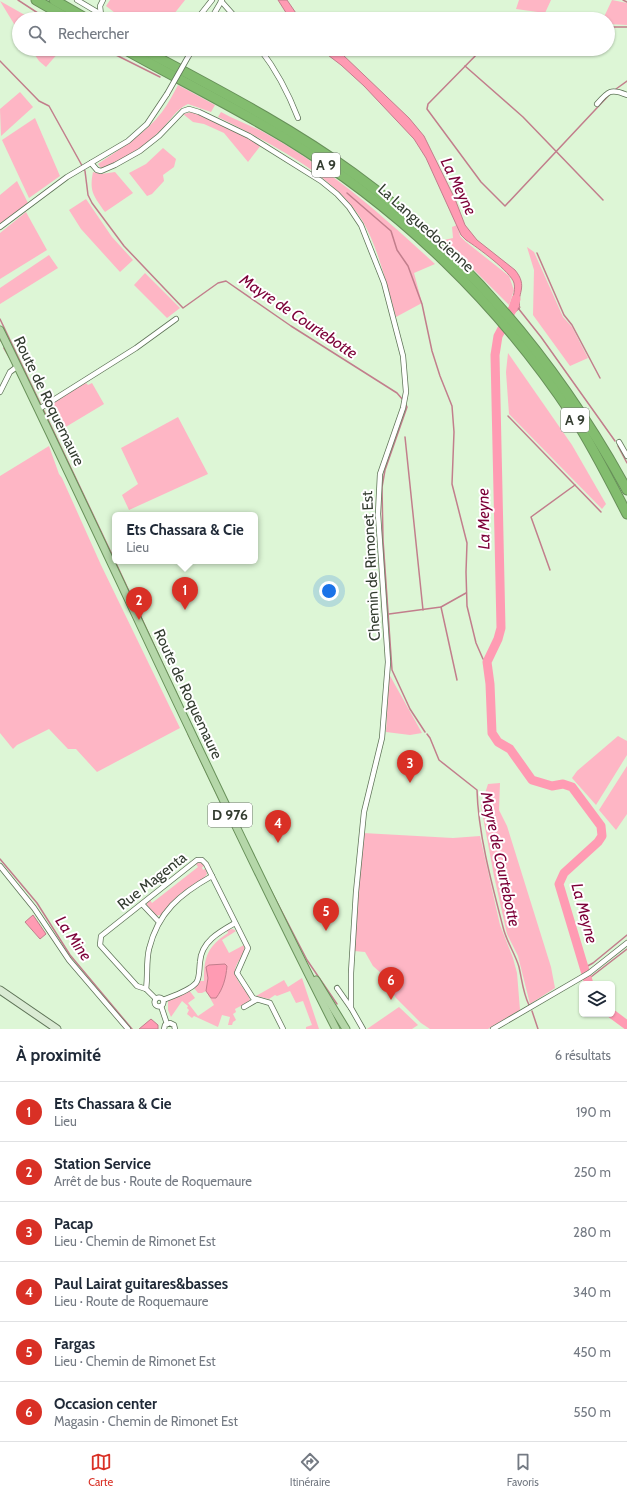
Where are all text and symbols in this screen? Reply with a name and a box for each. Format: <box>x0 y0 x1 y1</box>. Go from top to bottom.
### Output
search box <box>12 12 615 56</box>
icon: search <box>26 23 48 45</box>
text: Rechercher <box>58 25 129 43</box>
road number: A 9 <box>312 153 340 177</box>
water label: La Meyne <box>437 154 481 218</box>
street label: La Languedocienne <box>374 180 478 276</box>
water label: Mayre de Courtebotte <box>236 270 361 363</box>
street label: Route de Roquemaure <box>10 333 88 469</box>
road number: A 9 <box>561 408 589 432</box>
water label: La Meyne <box>473 488 494 550</box>
street label: Chemin de Rimonet Est <box>358 491 384 641</box>
popup <box>112 512 258 564</box>
text: Ets Chassara & Cie <box>126 521 244 539</box>
text: Lieu <box>126 539 149 555</box>
pin: 1 <box>172 577 198 610</box>
your location <box>319 581 339 601</box>
pin: 2 <box>126 587 152 620</box>
street label: Route de Roquemaure <box>150 626 226 762</box>
pin: 3 <box>397 750 423 783</box>
water label: Mayre de Courtebotte <box>477 789 524 928</box>
road number: D 976 <box>208 803 252 827</box>
pin: 4 <box>265 810 291 843</box>
street label: Rue Magenta <box>114 848 191 914</box>
water label: La Meyne <box>567 881 602 945</box>
pin: 5 <box>313 898 339 931</box>
water label: La Mine <box>51 912 96 964</box>
pin: 6 <box>378 967 404 1000</box>
map controls <box>579 981 615 1017</box>
button: layers <box>579 981 615 1017</box>
text: À proximité <box>16 1045 101 1065</box>
text: 6 résultats <box>555 1047 611 1063</box>
text: Ets Chassara & Cie <box>54 1095 172 1113</box>
text: 1 <box>27 1104 31 1120</box>
text: 190 m <box>576 1104 611 1120</box>
text: Lieu <box>54 1113 77 1129</box>
text: Station Service <box>54 1155 151 1173</box>
text: 2 <box>26 1164 32 1180</box>
text: 250 m <box>574 1164 611 1180</box>
text: Arrêt de bus · Route de Roquemaure <box>54 1173 252 1189</box>
text: Pacap <box>54 1215 93 1233</box>
text: 3 <box>25 1224 33 1240</box>
text: 280 m <box>573 1224 611 1240</box>
text: Lieu · Chemin de Rimonet Est <box>54 1233 216 1249</box>
text: Paul Lairat guitares&basses <box>54 1275 228 1293</box>
text: 4 <box>25 1284 33 1300</box>
text: 340 m <box>573 1284 611 1300</box>
text: Lieu · Route de Roquemaure <box>54 1293 208 1309</box>
text: Fargas <box>54 1335 95 1353</box>
text: 5 <box>26 1344 32 1360</box>
text: 450 m <box>573 1344 611 1360</box>
text: Lieu · Chemin de Rimonet Est <box>54 1353 216 1369</box>
text: Occasion center <box>54 1395 157 1413</box>
text: 6 <box>25 1404 33 1420</box>
text: 550 m <box>574 1404 611 1420</box>
text: Magasin · Chemin de Rimonet Est <box>54 1413 238 1429</box>
tab: Carte <box>88 1451 113 1489</box>
tab: Itinéraire <box>290 1451 330 1489</box>
tab: Favoris <box>507 1451 539 1489</box>

